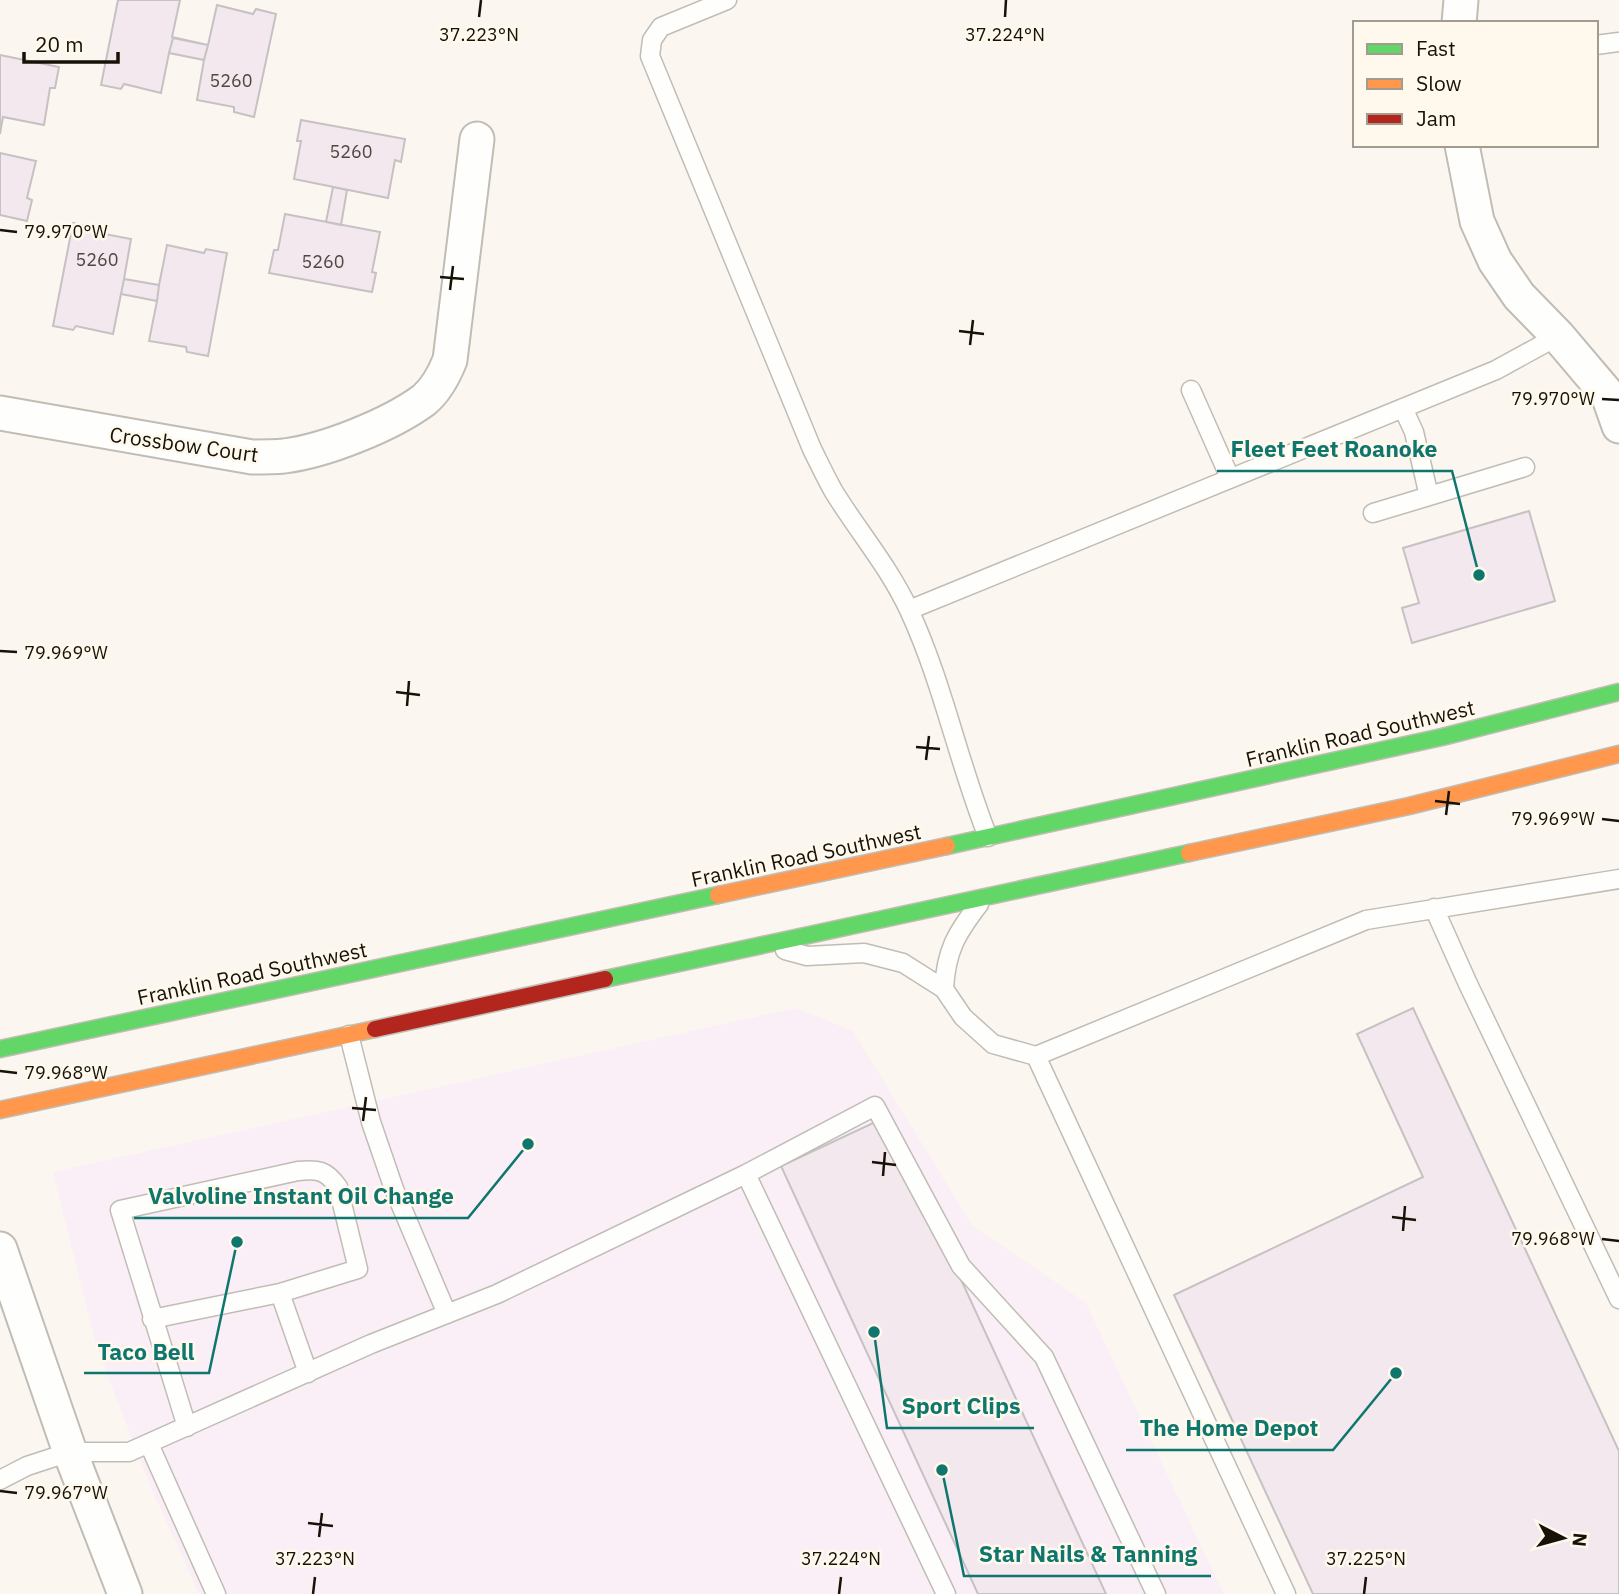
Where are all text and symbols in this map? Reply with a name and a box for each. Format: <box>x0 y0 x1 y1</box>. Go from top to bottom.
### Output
scale bar <box>24 21 119 65</box>
legend <box>1353 21 1598 147</box>
text: 37.223°N <box>439 23 519 46</box>
text: 37.224°N <box>965 23 1045 46</box>
text: 20 m <box>35 30 84 58</box>
text: Fast <box>1416 34 1456 62</box>
house number: 5260 <box>209 69 253 92</box>
text: Slow <box>1416 69 1462 97</box>
text: Jam <box>1416 104 1456 132</box>
house number: 5260 <box>329 140 373 163</box>
text: 79.970°W <box>24 220 108 243</box>
house number: 5260 <box>75 248 119 271</box>
house number: 5260 <box>301 250 345 273</box>
text: 79.970°W <box>1511 387 1595 410</box>
street label: Crossbow Court <box>108 420 260 468</box>
callout: Fleet Feet Roanoke <box>1217 427 1452 471</box>
text: Fleet Feet Roanoke <box>1231 433 1437 463</box>
text: 79.969°W <box>24 641 108 664</box>
street label: Franklin Road Southwest <box>1243 693 1477 773</box>
text: 79.969°W <box>1511 807 1595 830</box>
street label: Franklin Road Southwest <box>688 817 924 893</box>
street label: Franklin Road Southwest <box>134 935 370 1011</box>
text: 79.968°W <box>24 1061 108 1084</box>
callout: Valvoline Instant Oil Change <box>134 1174 468 1218</box>
text: Valvoline Instant Oil Change <box>148 1180 454 1210</box>
text: 79.968°W <box>1511 1227 1595 1250</box>
callout: Taco Bell <box>84 1329 209 1373</box>
text: Taco Bell <box>97 1336 195 1366</box>
callout: Sport Clips <box>887 1384 1034 1428</box>
text: Sport Clips <box>901 1390 1021 1420</box>
callout: The Home Depot <box>1126 1406 1333 1450</box>
text: The Home Depot <box>1140 1412 1318 1442</box>
text: 79.967°W <box>24 1481 108 1504</box>
north arrow <box>1528 1503 1598 1573</box>
callout: Star Nails & Tanning <box>964 1532 1211 1576</box>
text: N <box>1567 1532 1593 1548</box>
text: Star Nails & Tanning <box>979 1538 1198 1568</box>
text: 37.223°N <box>275 1547 355 1570</box>
text: 37.224°N <box>801 1547 881 1570</box>
text: 37.225°N <box>1326 1547 1406 1570</box>

